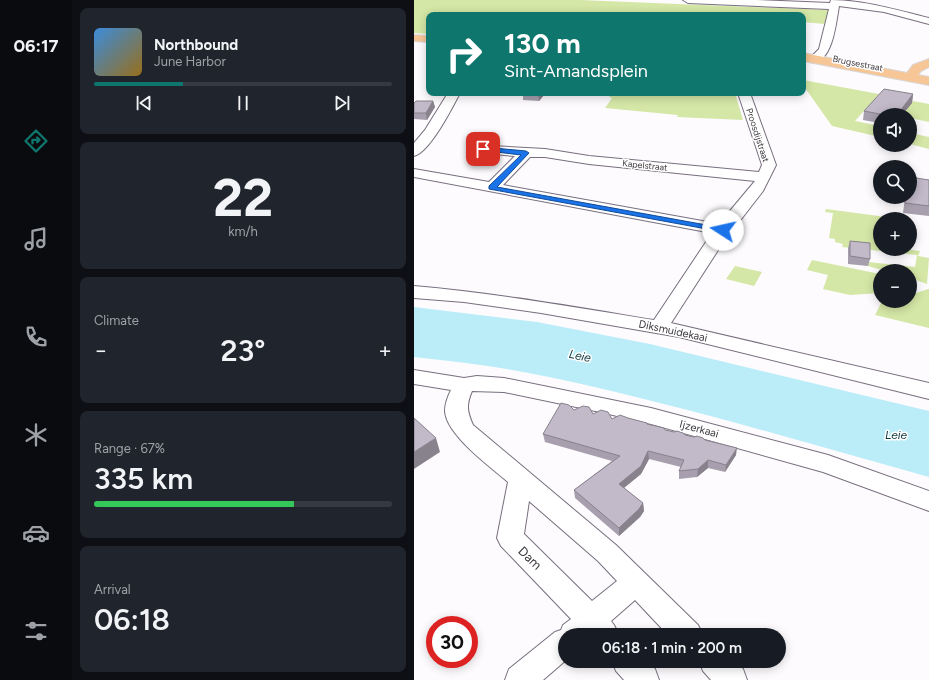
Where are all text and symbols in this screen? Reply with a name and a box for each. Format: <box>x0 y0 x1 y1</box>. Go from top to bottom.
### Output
text: 130 m <box>504 26 581 60</box>
icon: right <box>438 28 490 80</box>
text: 06:17 <box>13 35 59 57</box>
text: Northbound <box>154 36 238 54</box>
street label: Brugsestraat <box>832 53 885 73</box>
text: June Harbor <box>154 54 226 69</box>
text: Sint-Amandsplein <box>504 60 648 82</box>
icon: previous <box>133 92 155 114</box>
icon: pause <box>232 92 254 114</box>
icon: next <box>331 92 353 114</box>
street label: Proosdijstraat <box>744 107 772 164</box>
map controls <box>873 108 917 308</box>
button: sound <box>873 108 917 152</box>
icon: directions <box>22 127 50 155</box>
pin <box>466 132 500 166</box>
icon: arrive <box>472 138 494 160</box>
street label: Kapelstraat <box>622 157 669 173</box>
button: search <box>873 160 917 204</box>
text: 22 <box>213 167 273 229</box>
position arrow <box>702 209 744 251</box>
button: + <box>873 212 917 256</box>
text: km/h <box>228 224 258 239</box>
icon: music <box>22 225 50 253</box>
button: − <box>873 264 917 308</box>
text: Climate <box>94 313 139 328</box>
street label: Diksmuidekaai <box>637 317 709 345</box>
icon: phone <box>22 323 50 351</box>
text: 23° <box>221 332 265 369</box>
text: − <box>94 337 108 364</box>
text: + <box>378 337 392 364</box>
water label: Leie <box>568 347 593 365</box>
street label: Ijzerkaai <box>678 418 720 440</box>
icon: climate <box>22 421 50 449</box>
water label: Leie <box>885 428 908 442</box>
text: Range · 67% <box>94 441 165 456</box>
text: 335 km <box>94 460 193 497</box>
icon: car <box>22 519 50 547</box>
street label: Dam <box>515 543 545 573</box>
text: Arrival <box>94 582 131 597</box>
text: 06:18 <box>94 601 170 638</box>
speed limit sign: 30 <box>426 616 478 668</box>
icon: filters <box>22 617 50 645</box>
text: 06:18 · 1 min · 200 m <box>602 639 742 657</box>

